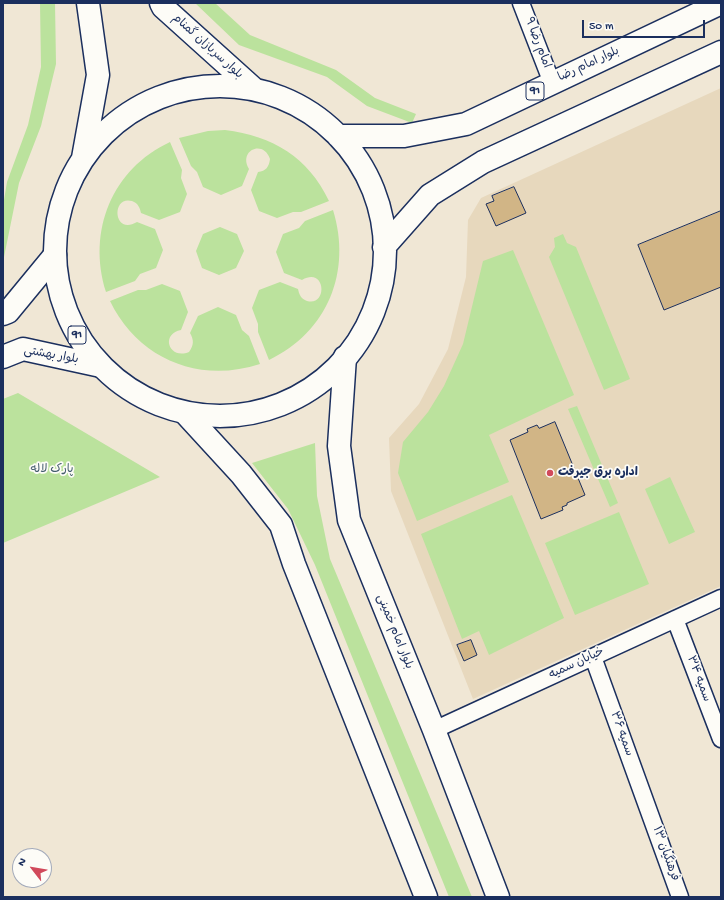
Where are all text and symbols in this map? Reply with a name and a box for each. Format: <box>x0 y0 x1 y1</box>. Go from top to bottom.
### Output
street label: بلوار سربازان گمنام <box>169 11 245 83</box>
scale bar <box>584 12 707 38</box>
street label: امام رضا ۹ <box>521 16 553 70</box>
text: 50 m <box>589 20 614 34</box>
street label: بلوار امام رضا <box>556 45 622 85</box>
road number: 91 <box>526 82 544 100</box>
road number: 91 <box>68 326 86 344</box>
street label: بلوار بهشتی <box>22 344 80 368</box>
park label: پارک لاله <box>31 463 73 477</box>
place label: اداره برق جیرفت <box>558 466 638 480</box>
marker: اداره برق جیرفت <box>545 468 555 478</box>
street label: بلوار امام خمینی <box>372 593 416 671</box>
street label: خیابان سمیه <box>547 645 607 683</box>
street label: سمیه ۳۴ <box>683 654 713 704</box>
street label: سمیه ۳۶ <box>606 710 636 758</box>
street label: فرهنگیان ۱۳ <box>648 825 682 883</box>
north arrow <box>12 848 52 888</box>
text: N <box>16 856 30 869</box>

